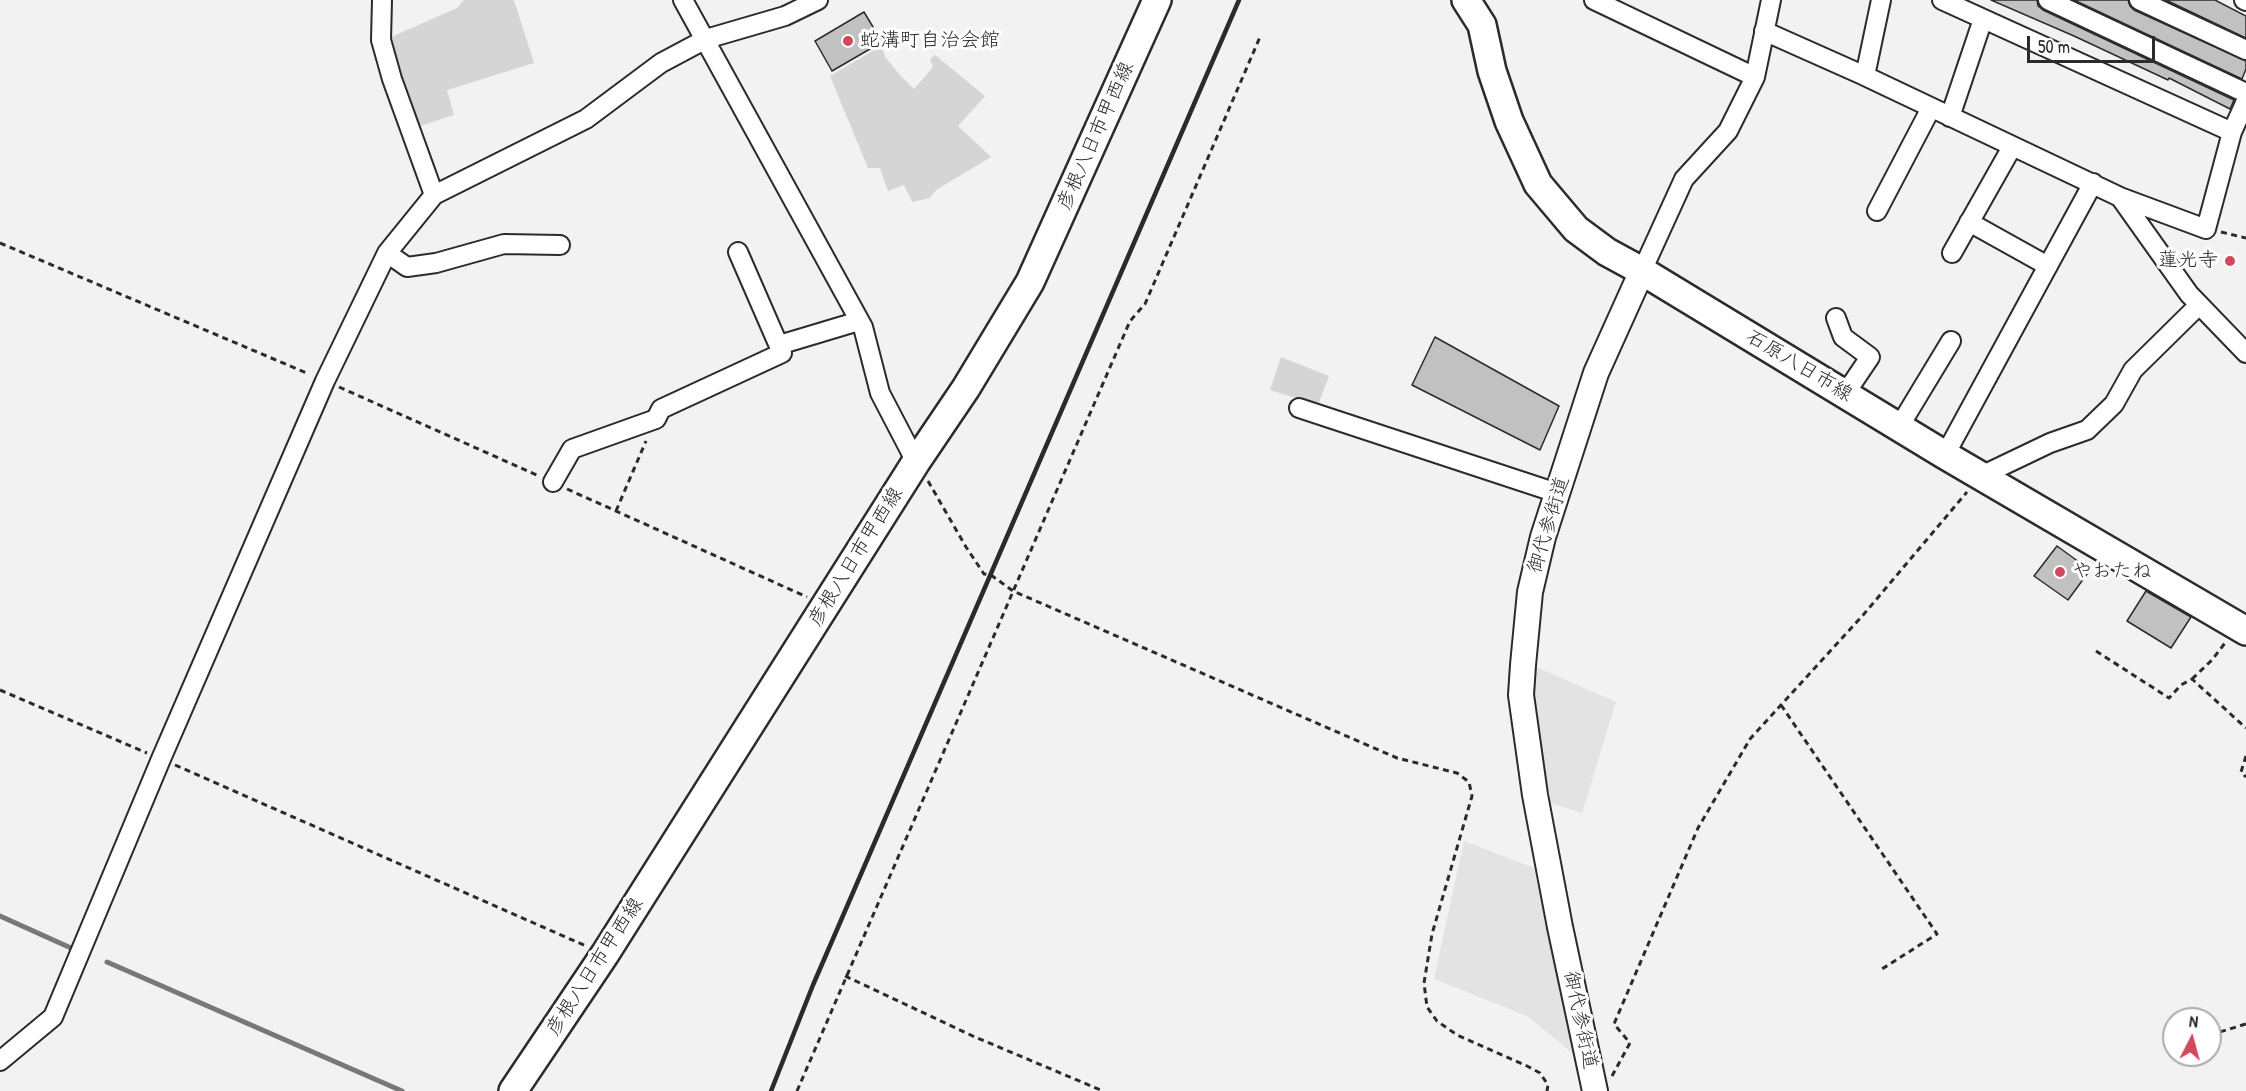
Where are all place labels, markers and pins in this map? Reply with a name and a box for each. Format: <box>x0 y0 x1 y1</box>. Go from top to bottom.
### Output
place label: 蛇溝町自治会館 <box>860 29 1000 53</box>
marker: 蛇溝町自治会館 <box>841 34 855 48</box>
place label: 蓮光寺 <box>2158 249 2218 273</box>
marker: 蓮光寺 <box>2223 254 2237 268</box>
place label: やおたね <box>2072 560 2152 584</box>
marker: やおたね <box>2053 565 2067 579</box>

